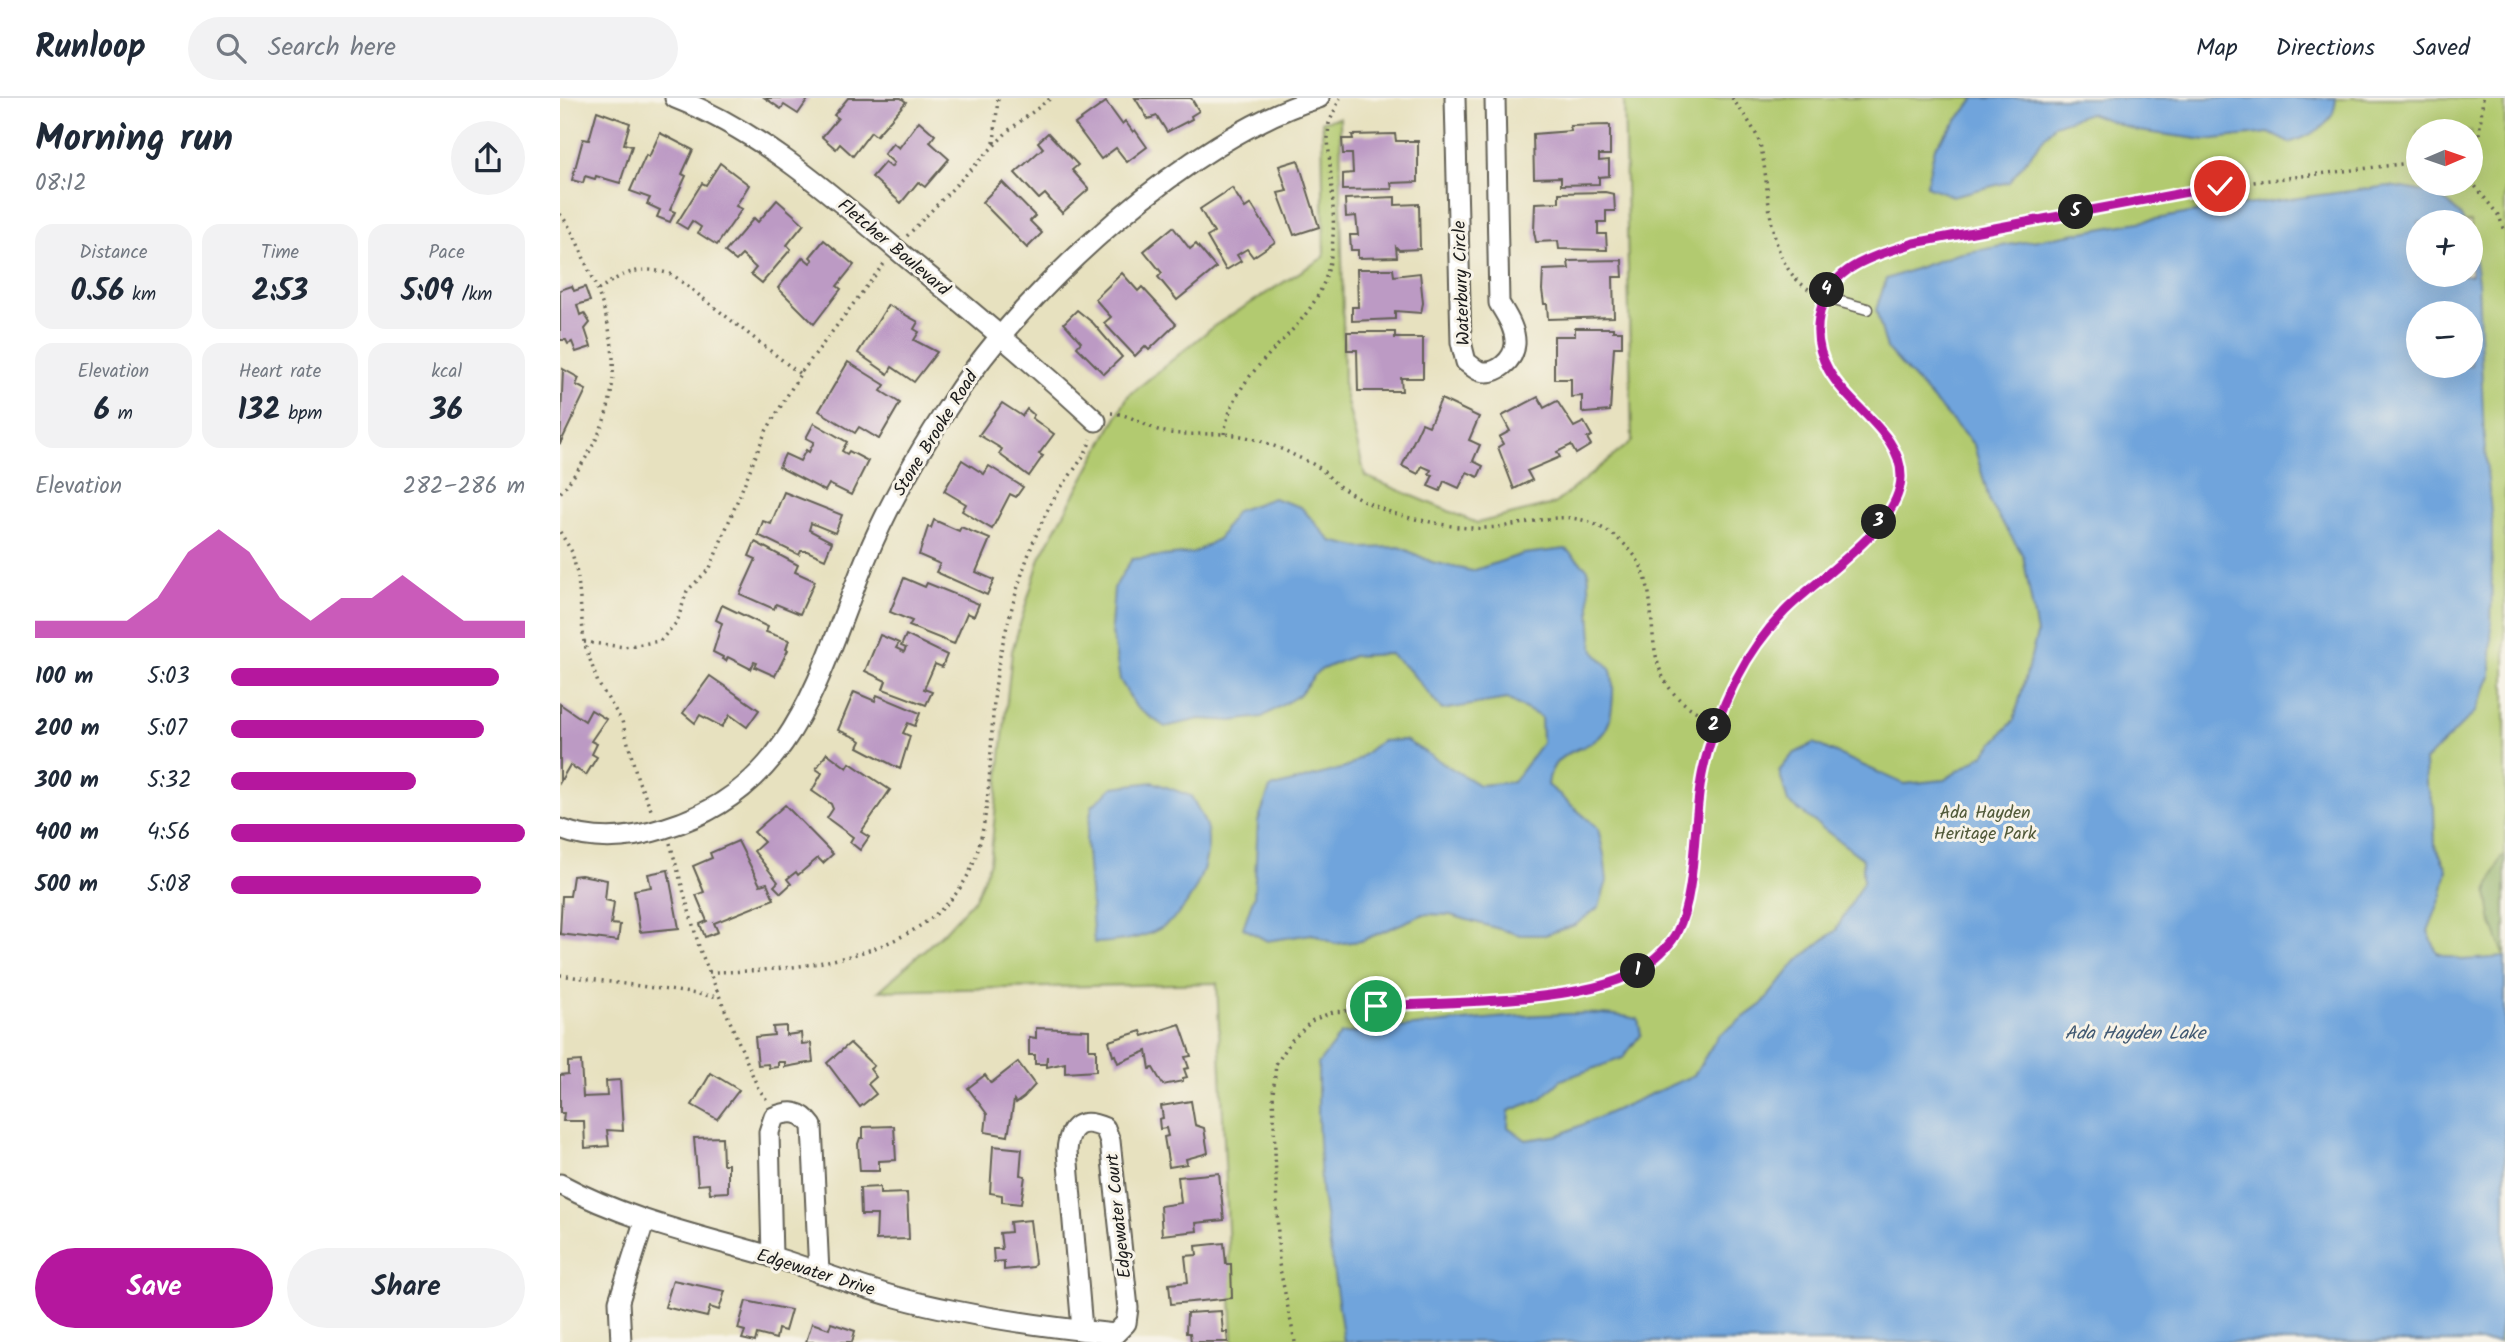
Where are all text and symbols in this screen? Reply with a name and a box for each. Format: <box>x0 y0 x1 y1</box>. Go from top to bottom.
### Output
search box <box>188 17 678 80</box>
text: Runloop <box>35 22 146 75</box>
text: Search here <box>268 27 396 69</box>
icon: search <box>212 29 250 67</box>
text: Map <box>2196 29 2238 68</box>
text: Directions <box>2276 29 2375 68</box>
text: Saved <box>2413 29 2470 68</box>
text: Morning run <box>35 110 233 170</box>
north arrow <box>2406 119 2483 196</box>
map controls <box>2406 119 2483 378</box>
button: share <box>451 121 525 195</box>
pin <box>2190 156 2250 216</box>
text: 08:12 <box>35 166 87 202</box>
icon: check <box>2201 167 2239 205</box>
street label: Fletcher Boulevard <box>830 192 957 305</box>
pin: 5 <box>2058 194 2094 230</box>
text: 5 <box>2071 196 2080 226</box>
button: + <box>2406 210 2483 287</box>
street label: Waterbury Circle <box>1446 220 1479 346</box>
text: Distance <box>79 238 147 268</box>
text: Time <box>261 238 299 268</box>
text: Pace <box>429 238 465 268</box>
text: 0.56 <box>71 268 124 316</box>
text: 2:53 <box>252 268 308 316</box>
text: 5:09 <box>401 268 454 316</box>
pin: 4 <box>1810 272 1844 308</box>
text: 4 <box>1821 274 1832 304</box>
text: km <box>124 280 156 310</box>
text: /km <box>454 280 492 310</box>
button: − <box>2406 301 2483 378</box>
text: Elevation <box>77 357 149 387</box>
text: Heart rate <box>239 357 321 387</box>
text: kcal <box>431 357 462 387</box>
street label: Stone Brooke Road <box>886 365 987 502</box>
text: 6 <box>94 387 110 435</box>
text: 132 <box>238 387 281 435</box>
text: 36 <box>430 387 463 435</box>
text: m <box>110 399 133 429</box>
text: bpm <box>281 399 322 429</box>
text: Elevation <box>35 469 122 505</box>
text: 282–286 m <box>403 469 525 505</box>
pin: 3 <box>1862 504 1896 540</box>
text: 3 <box>1873 506 1884 536</box>
text: 100 m <box>35 659 93 695</box>
text: 5:03 <box>147 659 190 695</box>
pin: 2 <box>1696 708 1732 744</box>
text: 2 <box>1708 710 1719 740</box>
text: 200 m <box>35 711 100 747</box>
text: 5:07 <box>147 711 187 747</box>
text: 300 m <box>35 763 99 799</box>
text: 5:32 <box>147 763 192 799</box>
park label: Ada Hayden Heritage Park <box>1934 799 2037 849</box>
text: 400 m <box>35 815 99 851</box>
text: 4:56 <box>147 815 190 851</box>
text: 500 m <box>35 867 98 903</box>
text: 5:08 <box>147 867 190 903</box>
pin: 1 <box>1620 954 1656 988</box>
text: 1 <box>1635 955 1640 985</box>
pin <box>1346 976 1406 1036</box>
icon: arrive <box>1357 987 1395 1025</box>
water label: Ada Hayden Lake <box>2065 1019 2208 1049</box>
street label: Edgewater Court <box>1098 1151 1140 1280</box>
street label: Edgewater Drive <box>753 1242 878 1305</box>
button: Save <box>35 1248 273 1328</box>
button: Share <box>287 1248 525 1328</box>

